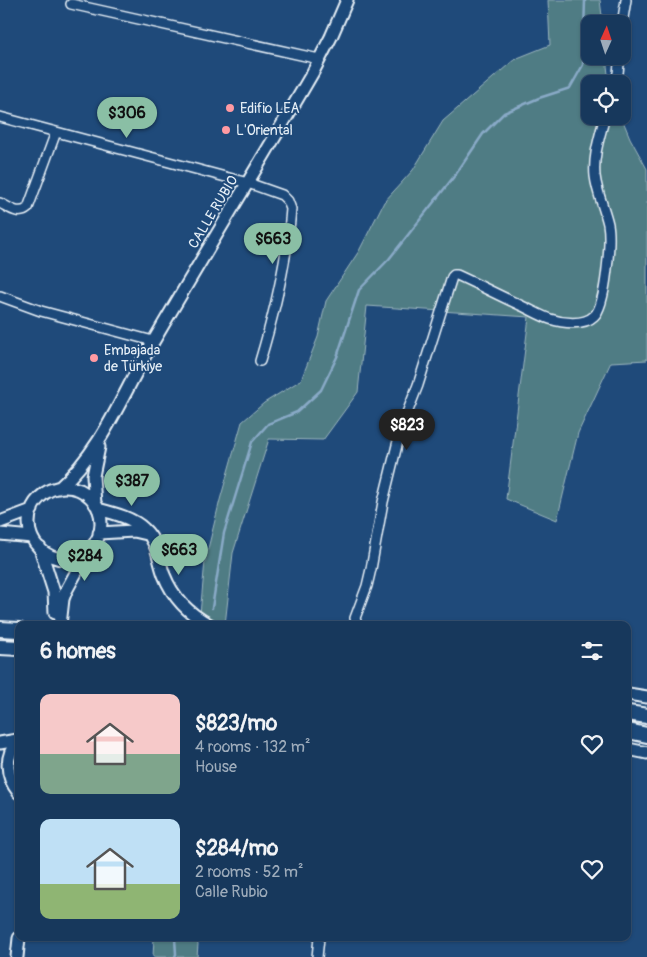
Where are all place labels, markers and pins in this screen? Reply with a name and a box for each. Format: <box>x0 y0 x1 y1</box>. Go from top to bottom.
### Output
pin: $306 <box>97 96 157 139</box>
place label: Edifio LEA <box>240 100 300 117</box>
marker: Edifio LEA <box>224 102 236 114</box>
place label: L'Oriental <box>236 122 293 139</box>
marker: L'Oriental <box>220 124 232 136</box>
pin: $663 <box>243 222 303 265</box>
place label: Embajada de Türkiye <box>104 342 162 375</box>
marker: Embajada de Türkiye <box>88 352 100 364</box>
pin: $823 <box>377 408 437 451</box>
pin: $387 <box>102 464 162 507</box>
pin: $663 <box>149 534 209 576</box>
pin: $284 <box>55 540 115 582</box>

